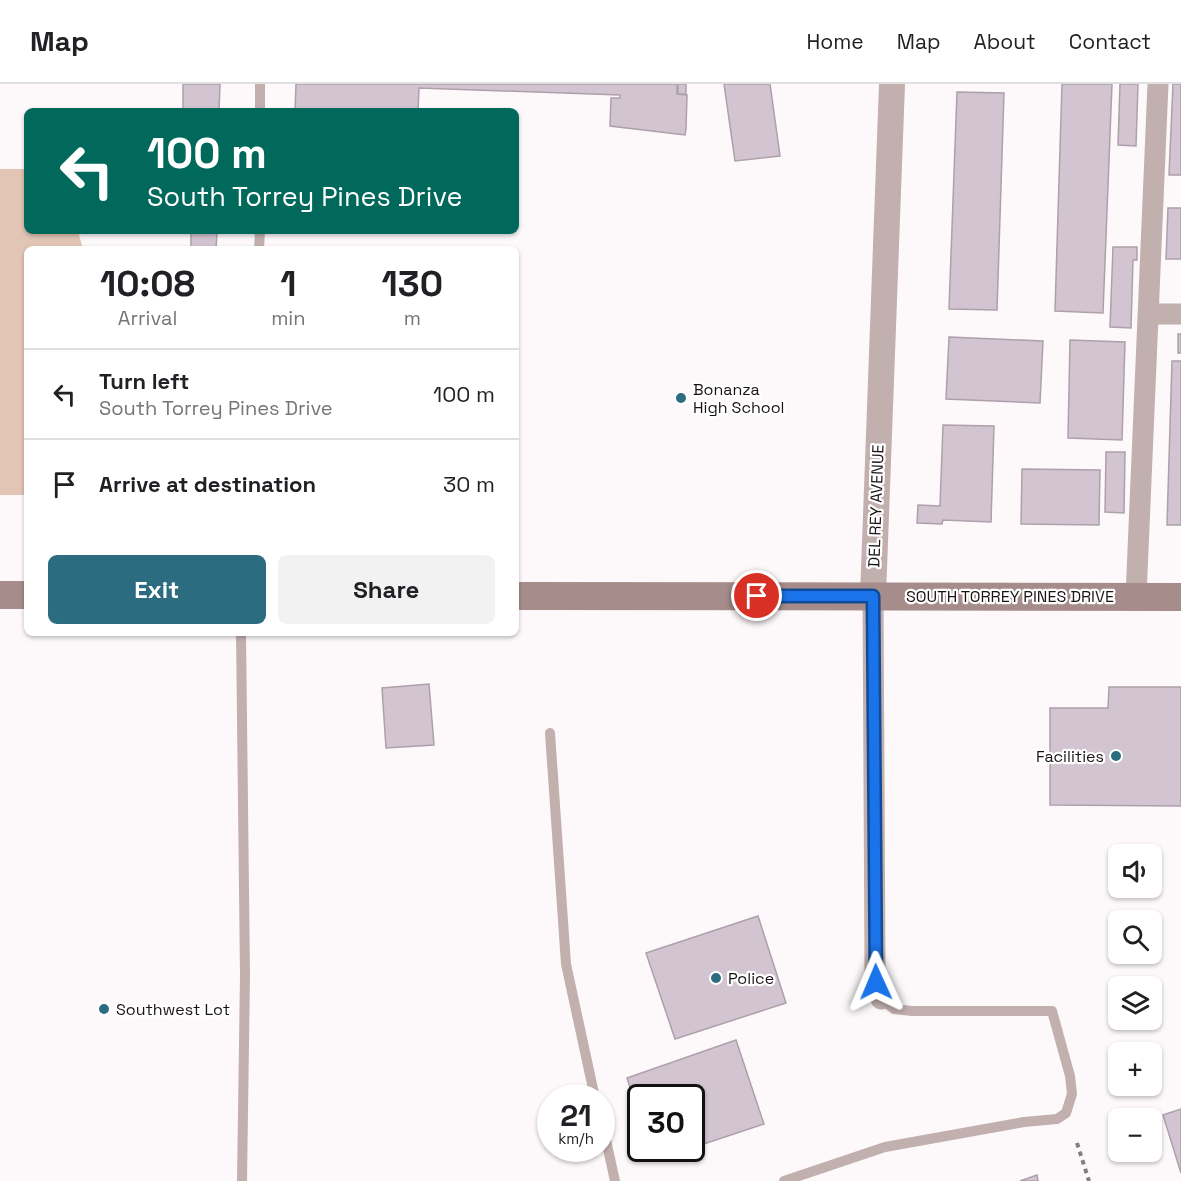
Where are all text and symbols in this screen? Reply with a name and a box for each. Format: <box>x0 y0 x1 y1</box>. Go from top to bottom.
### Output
text: Map <box>30 23 89 59</box>
text: Home <box>806 28 864 55</box>
text: Map <box>897 28 941 55</box>
text: About <box>974 28 1036 55</box>
text: Contact <box>1069 28 1151 55</box>
text: 100 m <box>147 127 267 180</box>
icon: left <box>48 132 126 210</box>
text: South Torrey Pines Drive <box>147 179 462 214</box>
text: 10:08 <box>100 261 195 307</box>
text: 1 <box>280 261 297 307</box>
text: 130 <box>382 261 443 307</box>
text: Arrival <box>118 305 177 331</box>
text: min <box>271 305 306 331</box>
text: m <box>404 305 421 331</box>
text: Turn left <box>99 367 189 395</box>
icon: left <box>48 378 81 411</box>
place label: Bonanza High School <box>693 379 784 418</box>
text: 100 m <box>433 380 495 408</box>
marker: Bonanza High School <box>674 391 688 405</box>
text: South Torrey Pines Drive <box>99 395 333 421</box>
street label: DEL REY AVENUE <box>863 444 889 568</box>
icon: arrive <box>48 468 81 501</box>
text: Arrive at destination <box>99 470 316 498</box>
text: 30 m <box>443 470 495 498</box>
button: Exit <box>48 555 266 624</box>
button: Share <box>278 555 495 624</box>
pin <box>731 570 782 621</box>
icon: arrive <box>740 579 773 612</box>
street label: SOUTH TORREY PINES DRIVE <box>906 586 1114 607</box>
place label: Facilities <box>1036 746 1104 767</box>
marker: Facilities <box>1109 749 1123 763</box>
map controls <box>1108 844 1162 1162</box>
button: sound <box>1108 844 1162 898</box>
button: search <box>1108 910 1162 964</box>
position arrow <box>844 950 908 1014</box>
place label: Police <box>728 968 774 989</box>
marker: Police <box>709 971 723 985</box>
button: layers <box>1108 976 1162 1030</box>
place label: Southwest Lot <box>116 999 230 1020</box>
marker: Southwest Lot <box>97 1002 111 1016</box>
button: + <box>1108 1042 1162 1096</box>
speed limit sign: 30 <box>627 1084 705 1162</box>
text: 21 <box>560 1096 592 1135</box>
button: − <box>1108 1108 1162 1162</box>
text: km/h <box>558 1129 594 1148</box>

